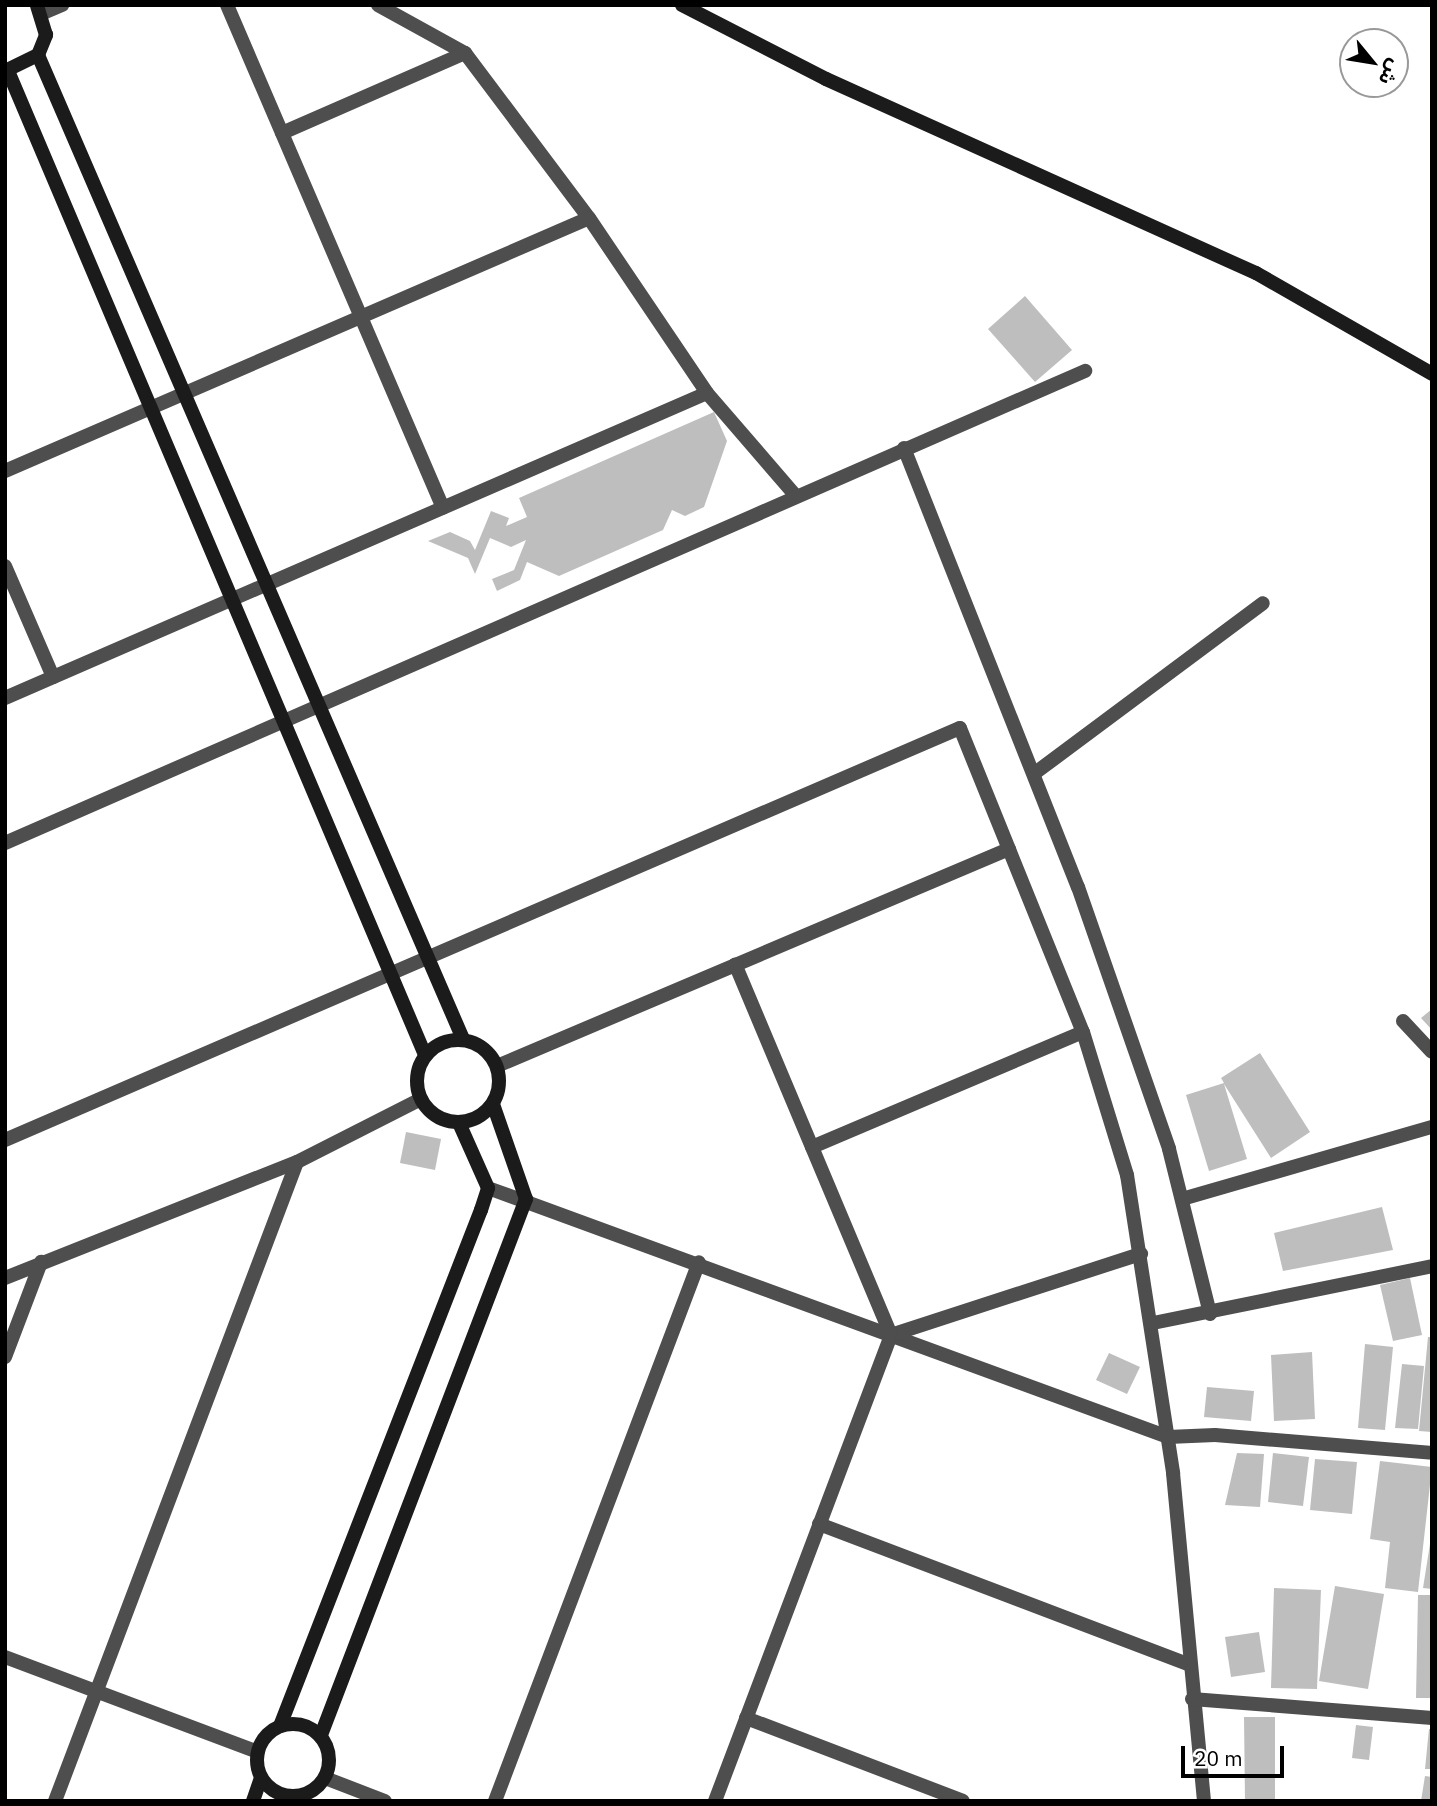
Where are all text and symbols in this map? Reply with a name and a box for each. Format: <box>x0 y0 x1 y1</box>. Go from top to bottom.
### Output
north arrow <box>1339 28 1409 98</box>
text: ش <box>1374 55 1407 90</box>
scale bar <box>1185 1732 1288 1776</box>
text: 20 m <box>1194 1744 1243 1772</box>

